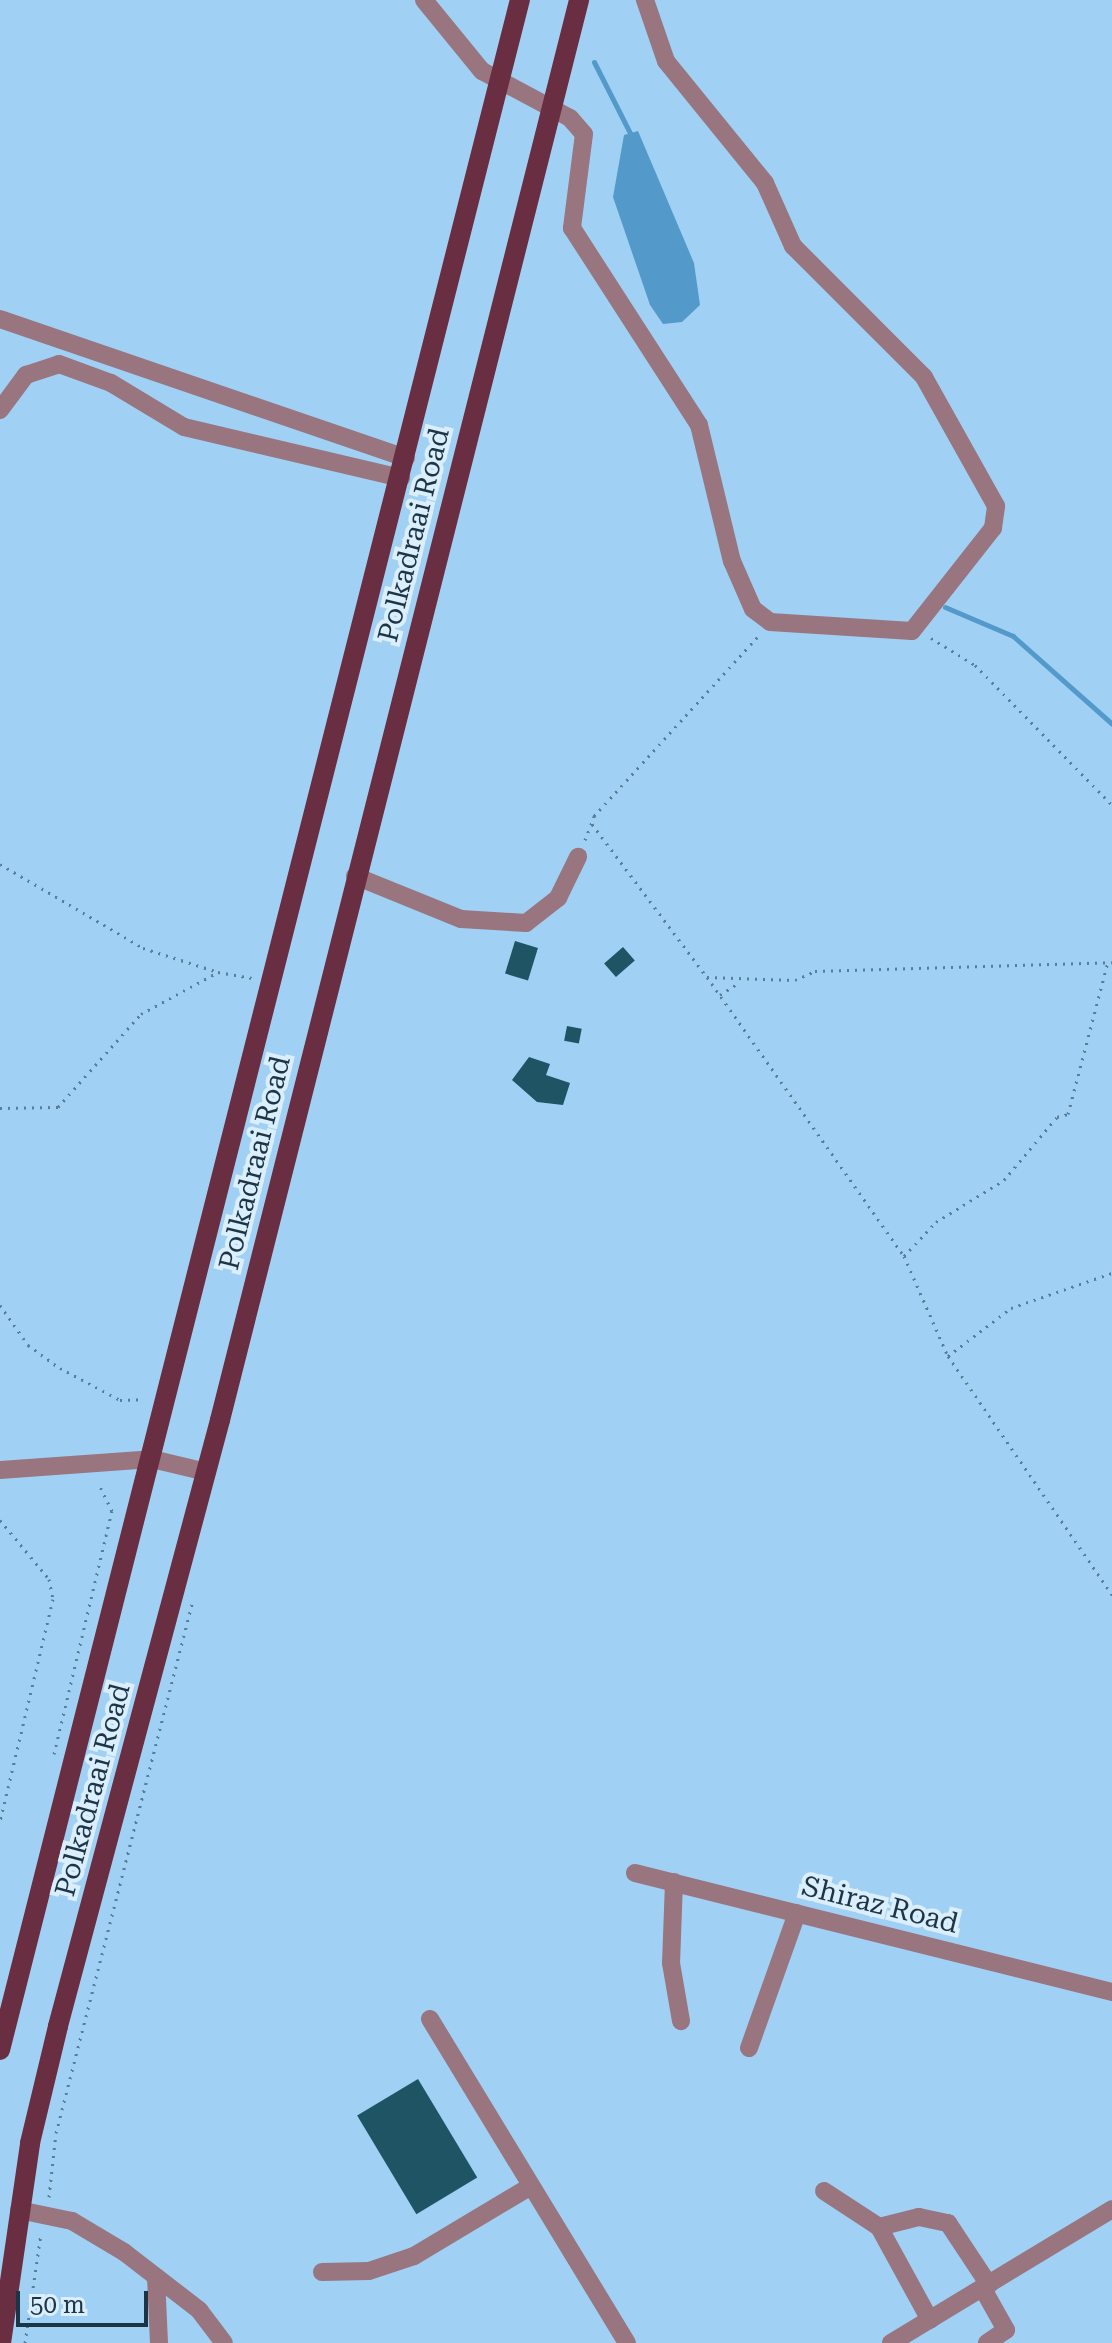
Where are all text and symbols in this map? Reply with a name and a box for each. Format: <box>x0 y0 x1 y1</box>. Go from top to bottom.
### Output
street label: Polkadraai Road <box>371 425 457 645</box>
street label: Polkadraai Road <box>212 1053 298 1273</box>
street label: Polkadraai Road <box>48 1680 138 1900</box>
street label: Shiraz Road <box>798 1869 962 1941</box>
scale bar <box>20 2275 152 2325</box>
text: 50 m <box>30 2291 85 2319</box>

